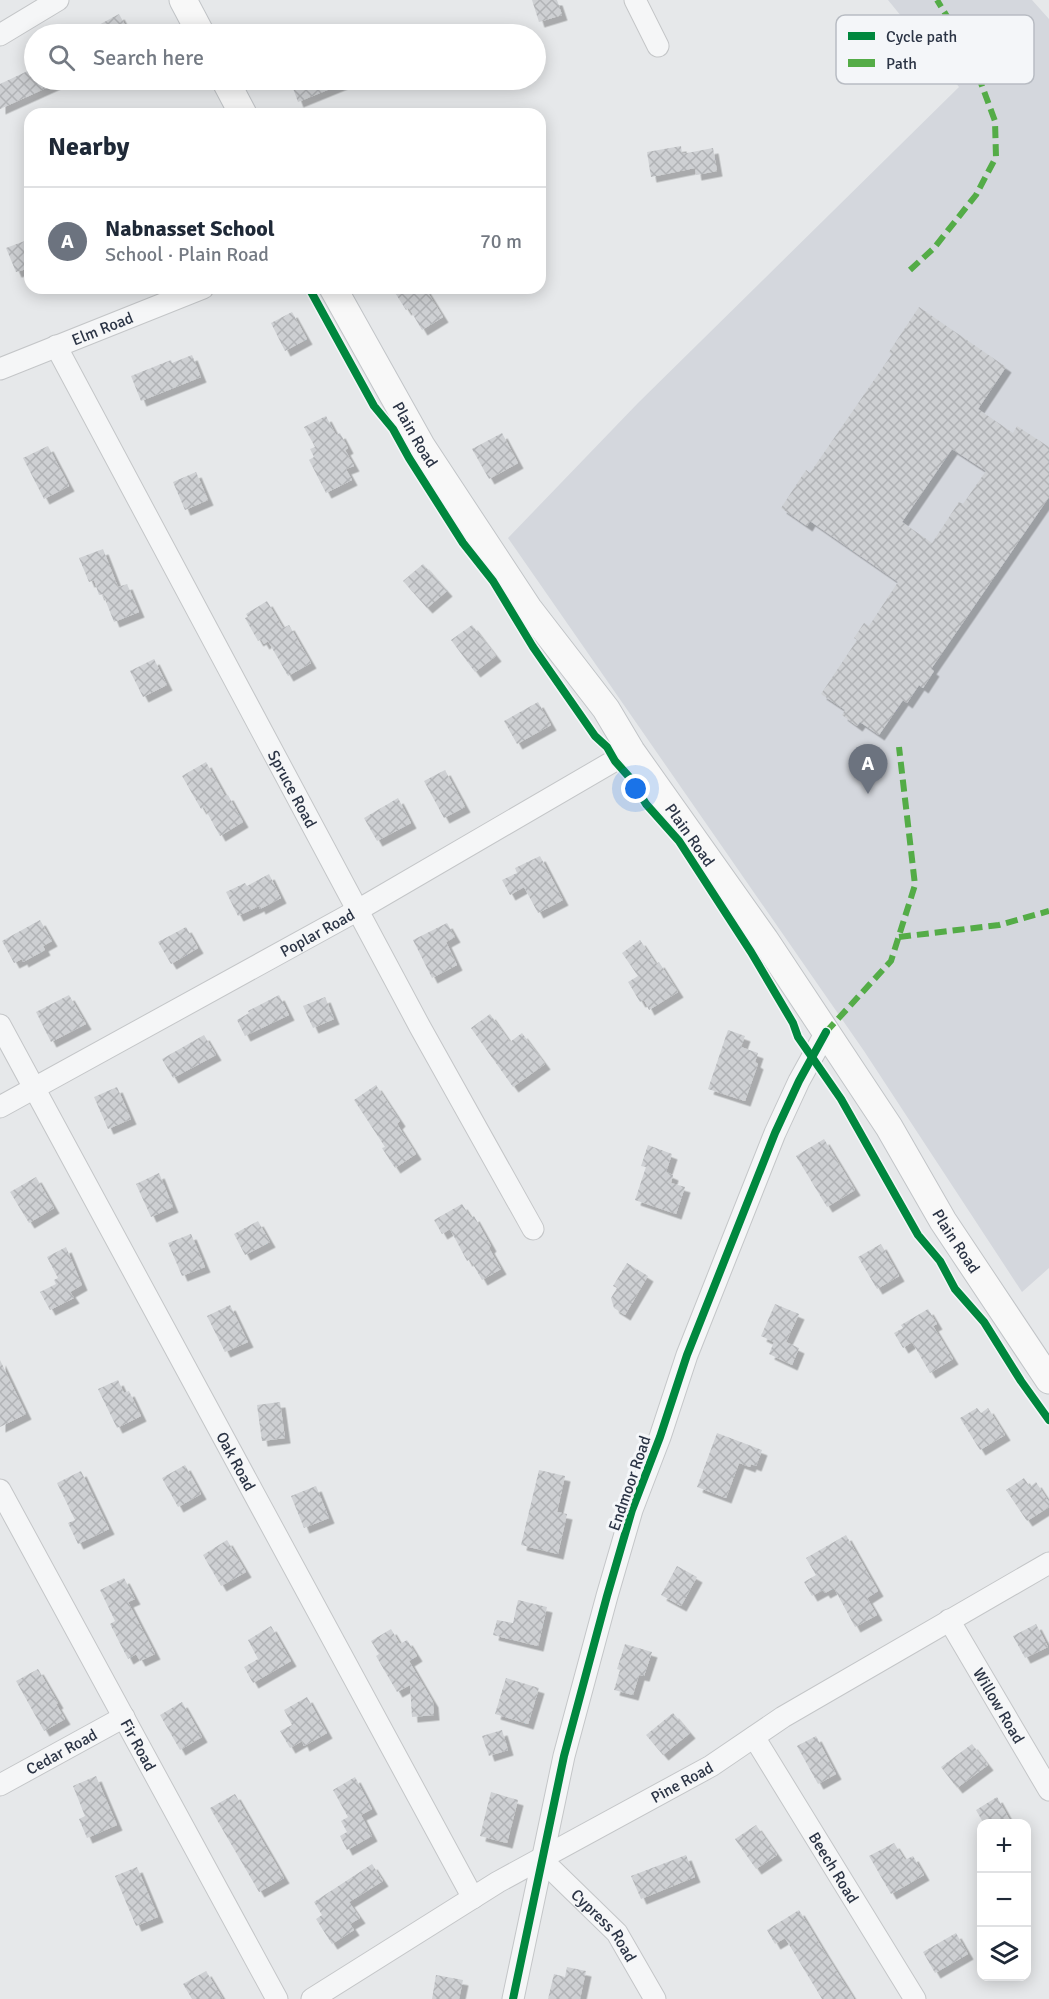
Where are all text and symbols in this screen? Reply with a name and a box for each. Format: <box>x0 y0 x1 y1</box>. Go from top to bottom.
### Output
legend <box>836 15 1034 84</box>
search box <box>24 24 546 90</box>
text: Cycle path <box>886 27 957 47</box>
icon: search <box>45 41 78 74</box>
text: Search here <box>93 44 204 71</box>
text: Path <box>886 54 917 74</box>
text: Nearby <box>48 131 129 163</box>
text: Nabnasset School <box>105 215 275 242</box>
text: A <box>61 229 74 254</box>
text: 70 m <box>480 229 522 254</box>
text: School · Plain Road <box>105 242 269 267</box>
street label: Elm Road <box>69 308 136 350</box>
street label: Plain Road <box>388 398 442 472</box>
pin: A <box>848 744 888 794</box>
street label: Spruce Road <box>263 747 321 832</box>
your location <box>621 774 650 803</box>
street label: Plain Road <box>660 800 719 871</box>
street label: Poplar Road <box>277 905 358 962</box>
street label: Plain Road <box>927 1206 984 1277</box>
street label: Oak Road <box>211 1429 260 1495</box>
street label: Endmoor Road <box>604 1433 656 1534</box>
street label: Willow Road <box>968 1664 1028 1747</box>
street label: Fir Road <box>115 1716 160 1775</box>
street label: Cedar Road <box>23 1725 101 1780</box>
street label: Pine Road <box>648 1758 717 1808</box>
map controls <box>977 1819 1031 1981</box>
button: + <box>977 1819 1031 1873</box>
street label: Beech Road <box>804 1829 863 1907</box>
button: − <box>977 1873 1031 1927</box>
street label: Cypress Road <box>567 1885 640 1966</box>
button: layers <box>977 1927 1031 1981</box>

